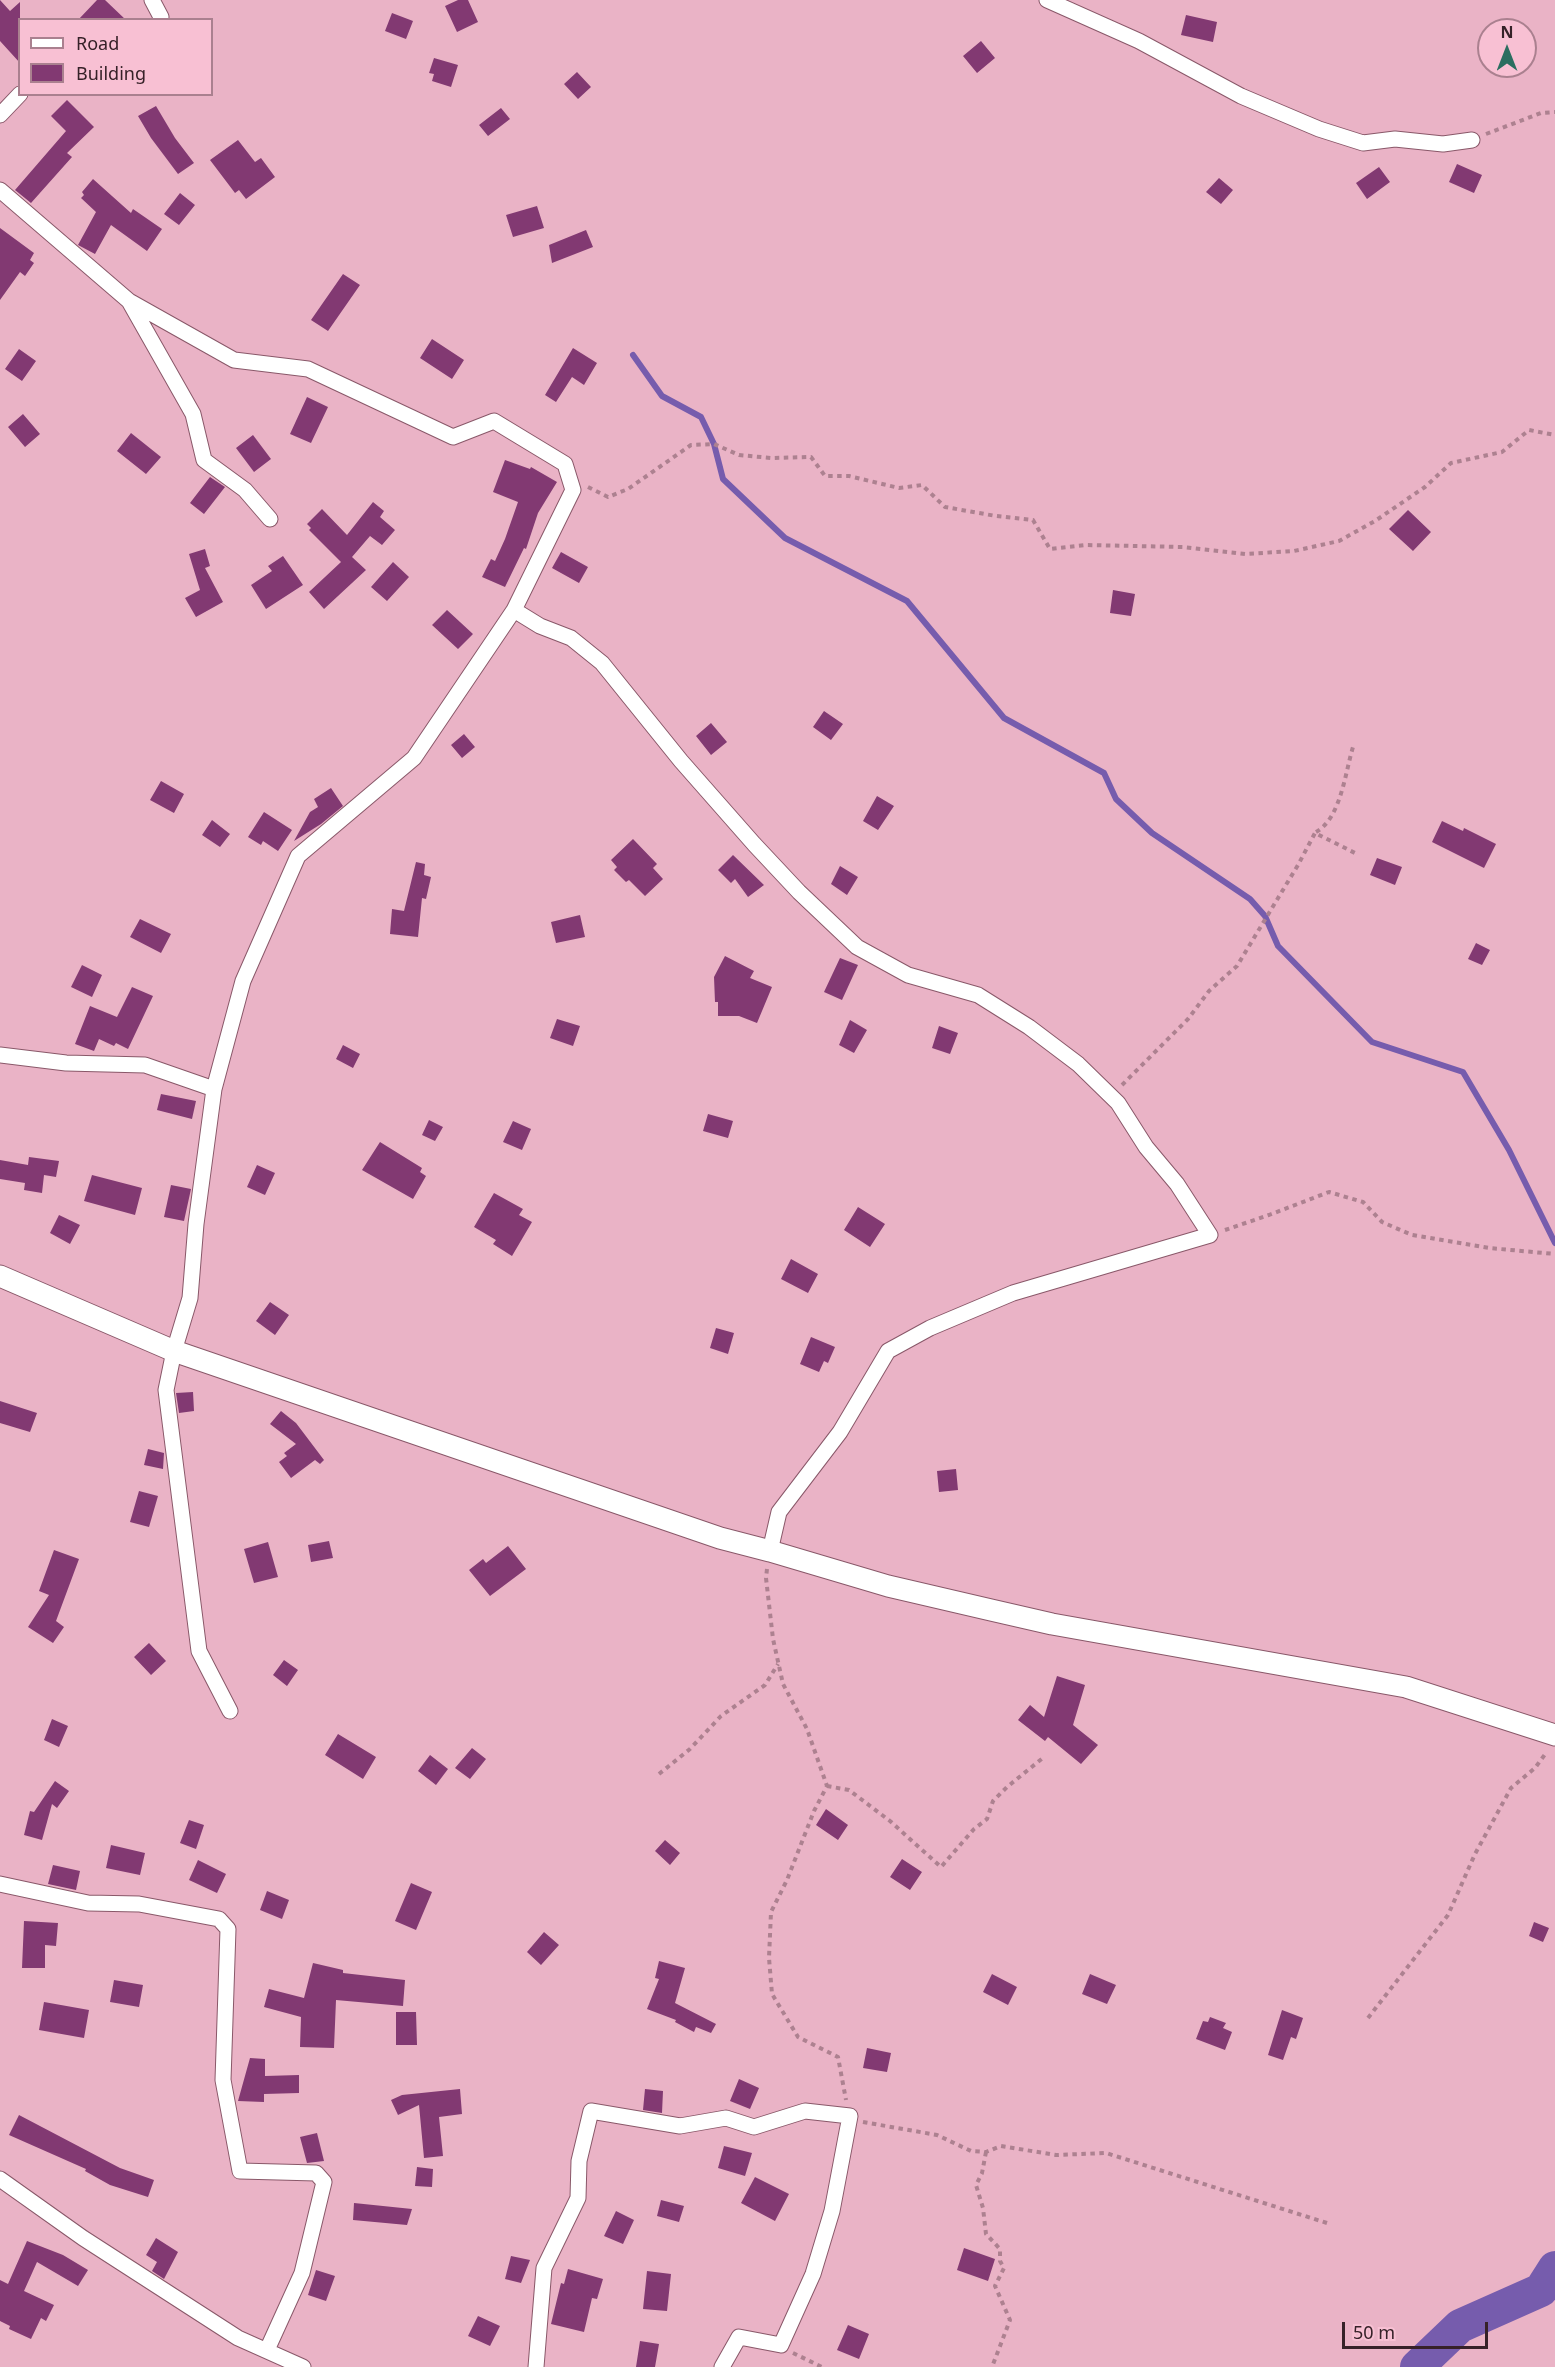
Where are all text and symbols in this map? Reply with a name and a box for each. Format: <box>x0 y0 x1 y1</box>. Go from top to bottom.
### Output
legend <box>18 18 213 96</box>
north arrow <box>1477 18 1537 78</box>
text: N <box>1500 21 1514 43</box>
text: Road <box>76 31 119 55</box>
text: Building <box>76 61 146 85</box>
scale bar <box>1345 2310 1490 2348</box>
text: 50 m <box>1353 2320 1395 2344</box>

